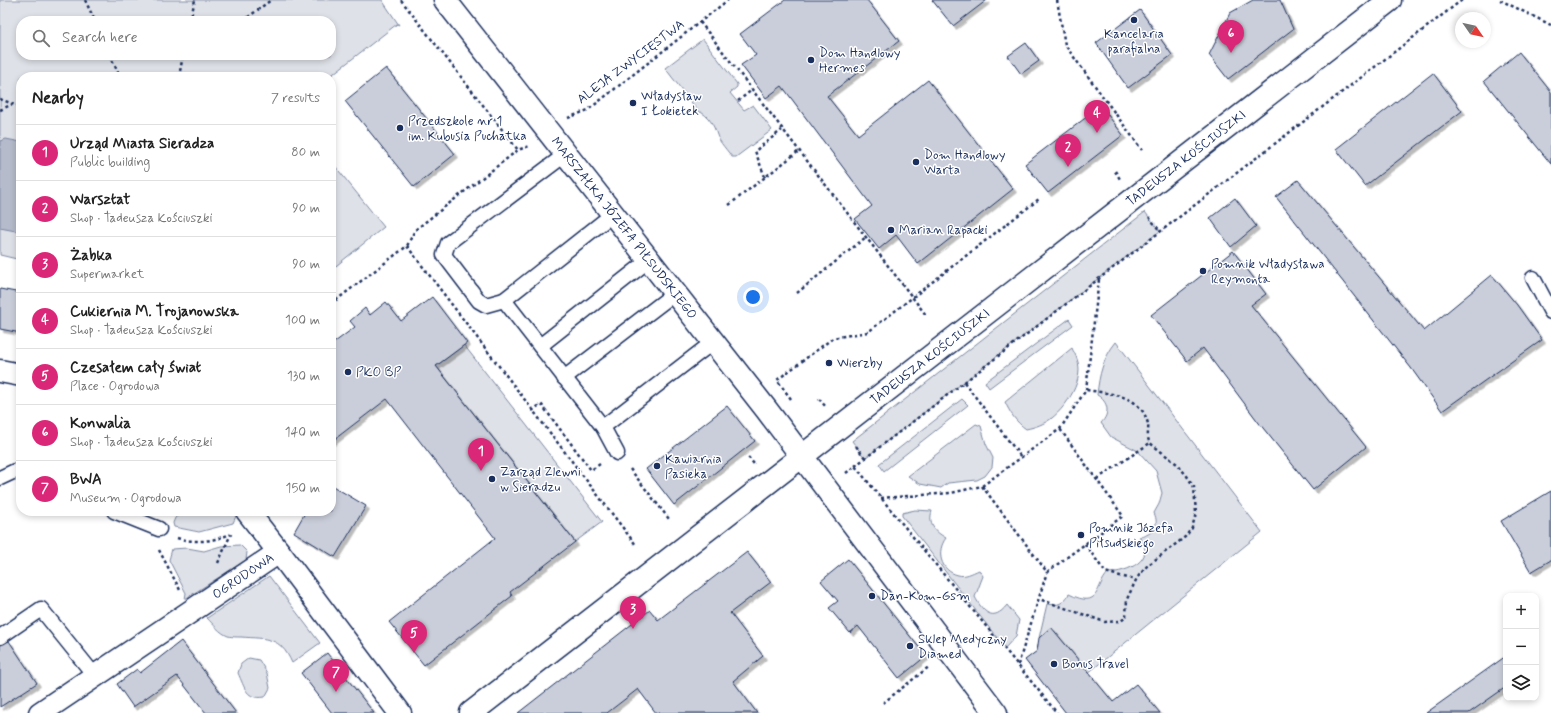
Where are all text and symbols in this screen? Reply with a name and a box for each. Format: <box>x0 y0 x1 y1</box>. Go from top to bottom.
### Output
north arrow <box>1455 12 1491 48</box>
marker: Kancelaria parafialna <box>1129 15 1139 25</box>
search box <box>16 16 336 60</box>
street label: ALEJA ZWYCIĘSTWA <box>574 16 688 108</box>
pin: 6 <box>1218 20 1244 53</box>
place label: Kancelaria parafialna <box>1104 26 1164 58</box>
icon: search <box>30 27 52 49</box>
text: Search here <box>62 28 138 48</box>
place label: Dom Handlowy Hermes <box>819 45 901 77</box>
marker: Dom Handlowy Hermes <box>806 55 816 65</box>
text: Nearby <box>32 87 84 109</box>
place label: Władysław I Łokietek <box>641 88 702 120</box>
text: 7 results <box>271 90 320 107</box>
marker: Władysław I Łokietek <box>628 98 638 108</box>
pin: 4 <box>1084 100 1110 133</box>
street label: TADEUSZA KOŚCIUSZKI <box>1123 106 1249 210</box>
place label: Przedszkole nr 1 im. Kubusia Puchatka <box>408 113 527 145</box>
marker: Przedszkole nr 1 im. Kubusia Puchatka <box>395 123 405 133</box>
text: Urząd Miasta Sieradza <box>70 134 214 154</box>
street label: MARSZAŁKA JÓZEFA PIŁSUDSKIEGO <box>547 134 701 323</box>
pin: 2 <box>1055 134 1081 167</box>
text: 1 <box>42 144 48 161</box>
text: 80 m <box>291 144 320 161</box>
place label: Dom Handlowy Warta <box>924 147 1006 179</box>
text: Public building <box>70 154 150 171</box>
marker: Dom Handlowy Warta <box>911 157 921 167</box>
text: Warsztat <box>70 190 130 210</box>
text: 2 <box>42 200 48 217</box>
text: 90 m <box>292 200 320 217</box>
text: Shop · Tadeusza Kościuszki <box>70 210 212 227</box>
place label: Marian Rapacki <box>899 222 987 239</box>
marker: Marian Rapacki <box>886 225 896 235</box>
text: Żabka <box>70 246 112 266</box>
text: 3 <box>42 256 48 273</box>
text: 90 m <box>292 256 320 273</box>
place label: Pomnik Władysława Reymonta <box>1211 256 1325 288</box>
text: Supermarket <box>70 266 144 283</box>
marker: Pomnik Władysława Reymonta <box>1198 266 1208 276</box>
your location <box>743 287 763 307</box>
text: Cukiernia M. Trojanowska <box>70 302 239 322</box>
street label: TADEUSZA KOŚCIUSZKI <box>867 305 993 409</box>
text: 4 <box>41 312 49 329</box>
text: 100 m <box>285 312 320 329</box>
text: Shop · Tadeusza Kościuszki <box>70 322 212 339</box>
place label: Wierzby <box>837 355 883 372</box>
text: Czesałem cały świat <box>70 358 201 378</box>
marker: Wierzby <box>824 358 834 368</box>
place label: PKO BP <box>356 364 401 381</box>
marker: PKO BP <box>343 367 353 377</box>
text: 5 <box>41 368 49 385</box>
text: 130 m <box>287 368 320 385</box>
text: Place · Ogrodowa <box>70 378 160 395</box>
text: Konwalia <box>70 414 131 434</box>
text: 6 <box>42 424 48 441</box>
text: 140 m <box>285 424 320 441</box>
text: Shop · Tadeusza Kościuszki <box>70 434 212 451</box>
pin: 1 <box>468 438 494 471</box>
place label: Kawiarnia Pasieka <box>665 451 722 483</box>
marker: Kawiarnia Pasieka <box>652 461 662 471</box>
place label: Zarząd Zlewni w Sieradzu <box>500 464 581 496</box>
text: BWA <box>70 470 102 490</box>
marker: Zarząd Zlewni w Sieradzu <box>487 474 497 484</box>
text: 7 <box>41 480 49 497</box>
text: 150 m <box>286 480 320 497</box>
text: Museum · Ogrodowa <box>70 490 182 507</box>
place label: Pomnik Józefa Piłsudskiego <box>1089 520 1173 554</box>
marker: Pomnik Józefa Piłsudskiego <box>1076 530 1086 540</box>
street label: OGRODOWA <box>209 549 277 603</box>
place label: Dan-Kom-Gsm <box>880 588 970 605</box>
marker: Dan-Kom-Gsm <box>867 591 877 601</box>
map controls <box>1503 593 1539 701</box>
button: + <box>1503 593 1539 629</box>
pin: 3 <box>620 596 646 629</box>
pin: 5 <box>401 620 427 653</box>
button: − <box>1503 629 1539 665</box>
place label: Sklep Medyczny Diamed <box>918 631 1007 663</box>
marker: Sklep Medyczny Diamed <box>905 641 915 651</box>
place label: Bonus Travel <box>1062 656 1129 673</box>
pin: 7 <box>323 659 349 692</box>
marker: Bonus Travel <box>1049 659 1059 669</box>
button: layers <box>1503 665 1539 701</box>

